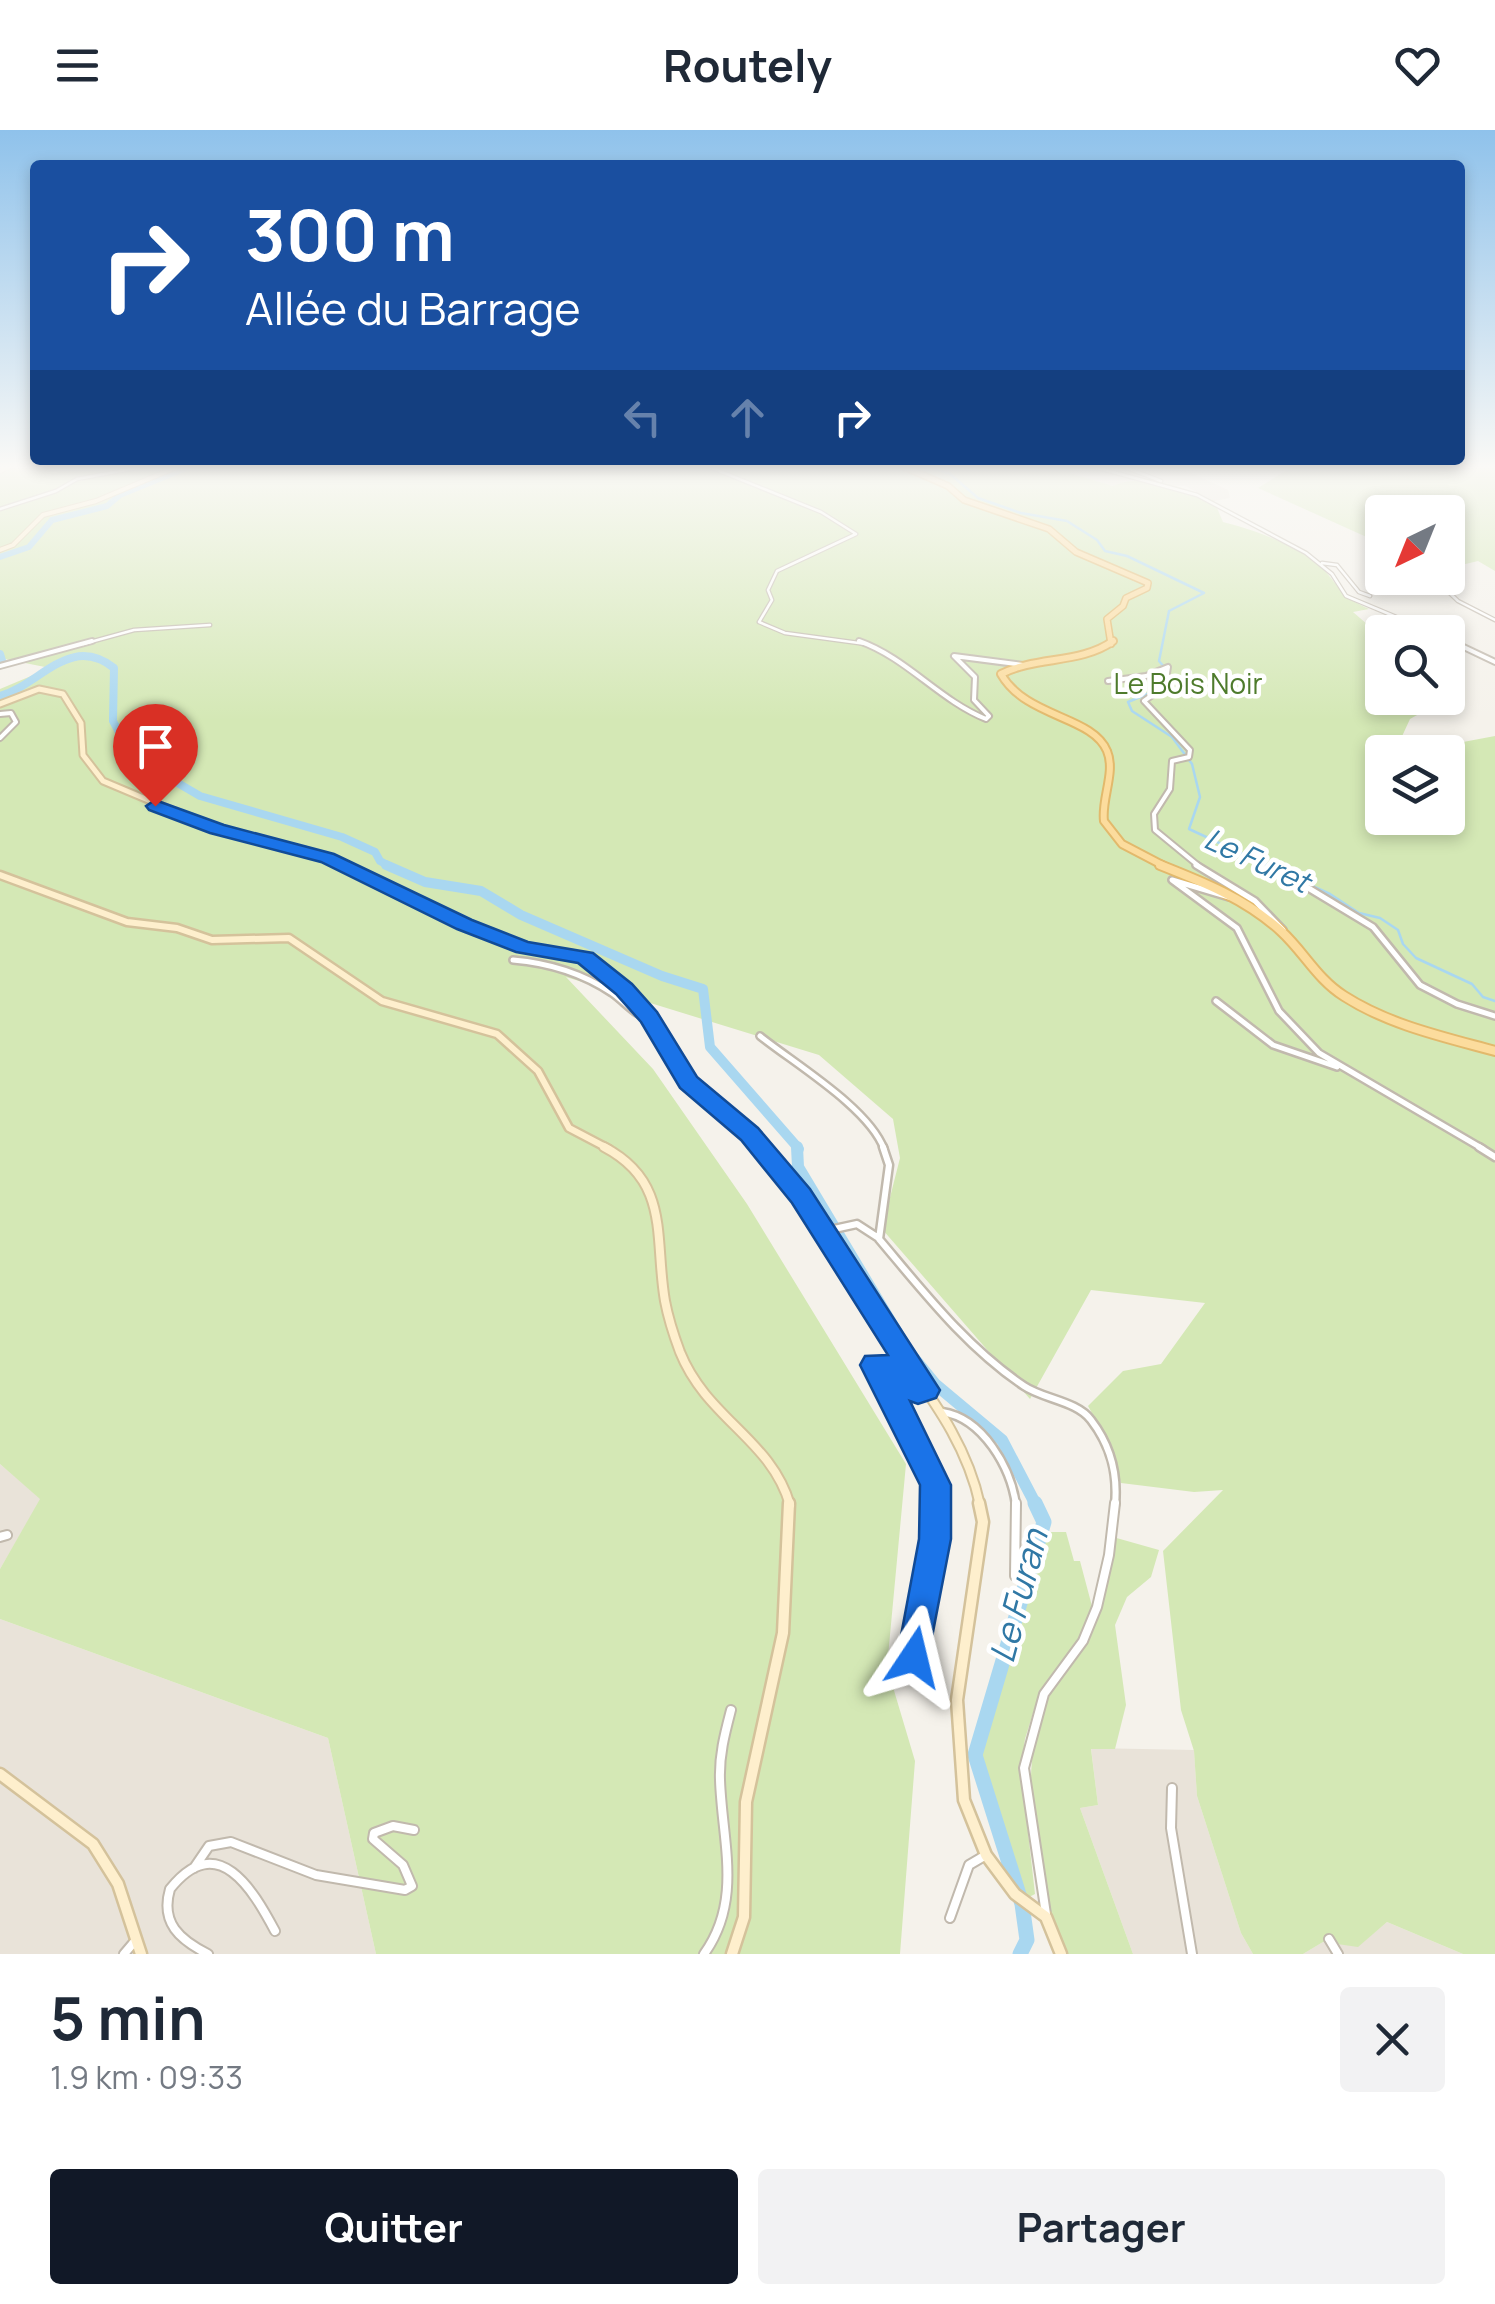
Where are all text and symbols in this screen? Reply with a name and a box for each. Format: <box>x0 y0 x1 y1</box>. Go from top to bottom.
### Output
text: Routely <box>663 34 832 96</box>
icon: menu <box>50 38 105 93</box>
icon: heart <box>1390 38 1445 93</box>
text: 300 m <box>245 186 455 282</box>
icon: right <box>80 200 210 330</box>
text: Allée du Barrage <box>245 277 581 339</box>
icon: left <box>615 390 670 445</box>
icon: ahead <box>720 390 775 445</box>
icon: right <box>825 390 880 445</box>
north arrow <box>1365 495 1465 595</box>
map controls <box>1365 495 1465 835</box>
button: search <box>1365 615 1465 715</box>
park label: Le Bois Noir <box>1113 664 1263 702</box>
pin <box>113 704 198 807</box>
icon: arrive <box>128 719 183 774</box>
button: layers <box>1365 735 1465 835</box>
water label: Le Furet <box>1198 817 1320 903</box>
water label: Le Furan <box>977 1523 1059 1668</box>
position arrow <box>862 1605 966 1709</box>
text: 5 min <box>50 1976 205 2058</box>
button: close <box>1340 1987 1445 2092</box>
text: 1.9 km · 09:33 <box>50 2055 243 2099</box>
button: Quitter <box>50 2169 738 2284</box>
button: Partager <box>758 2169 1445 2284</box>

